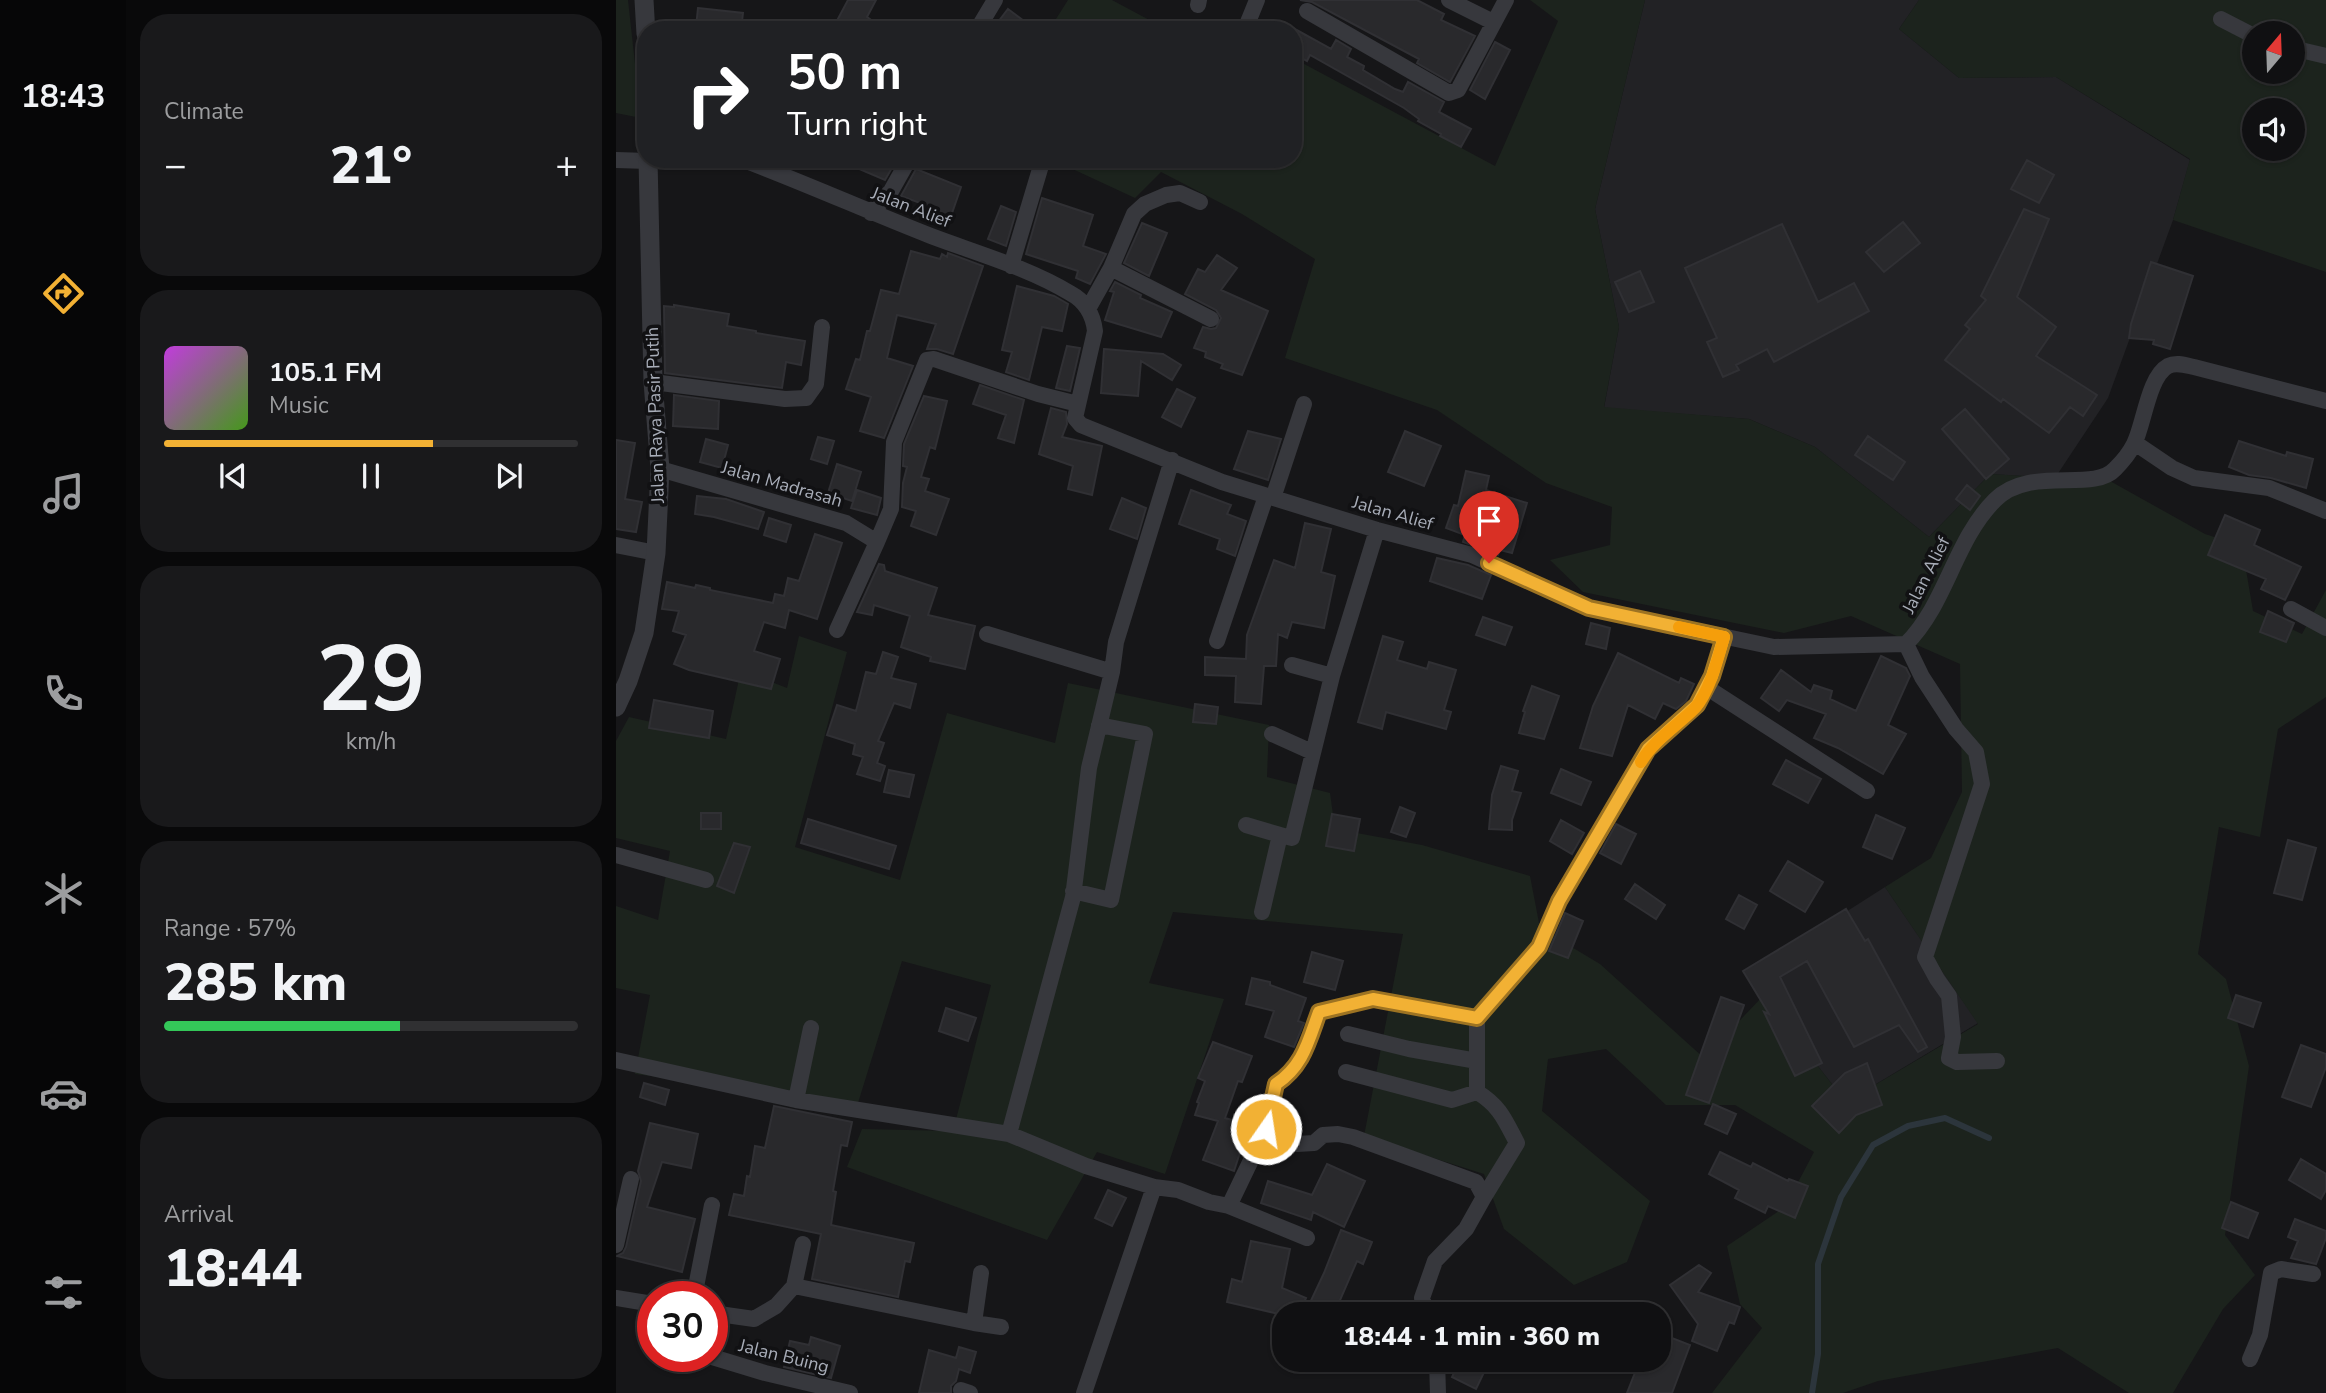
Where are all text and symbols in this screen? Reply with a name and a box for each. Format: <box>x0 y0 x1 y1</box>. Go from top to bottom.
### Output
north arrow <box>2242 21 2305 84</box>
map controls <box>2242 21 2305 161</box>
text: 50 m <box>787 39 902 106</box>
icon: right <box>672 49 763 140</box>
text: 18:43 <box>21 75 105 118</box>
text: Climate <box>164 96 244 127</box>
button: sound <box>2242 98 2305 161</box>
text: Turn right <box>787 103 927 146</box>
text: 21° <box>330 130 412 201</box>
text: − <box>164 140 187 191</box>
text: + <box>555 140 578 191</box>
street label: Jalan Alief <box>867 181 955 233</box>
icon: directions <box>39 269 88 318</box>
street label: Jalan Raya Pasir Putih <box>640 326 670 505</box>
text: 105.1 FM <box>269 355 382 390</box>
text: Music <box>269 390 329 421</box>
street label: Jalan Madrasah <box>718 455 845 513</box>
icon: previous <box>214 457 252 495</box>
icon: pause <box>352 457 390 495</box>
icon: next <box>490 457 528 495</box>
icon: music <box>39 469 88 518</box>
street label: Jalan Alief <box>1349 490 1437 536</box>
pin <box>1459 491 1519 563</box>
icon: arrive <box>1470 502 1508 540</box>
street label: Jalan Alief <box>1896 532 1956 618</box>
text: 29 <box>316 618 426 742</box>
icon: phone <box>39 669 88 718</box>
text: km/h <box>346 726 396 757</box>
icon: climate <box>39 869 88 918</box>
text: Range · 57% <box>164 913 296 944</box>
text: 285 km <box>164 947 347 1018</box>
icon: car <box>39 1069 88 1118</box>
position arrow <box>1229 1092 1303 1166</box>
text: Arrival <box>164 1199 233 1230</box>
text: 18:44 <box>164 1233 302 1304</box>
icon: filters <box>39 1268 88 1317</box>
speed limit sign: 30 <box>637 1281 728 1372</box>
text: 18:44 · 1 min · 360 m <box>1343 1319 1600 1354</box>
street label: Jalan Buing <box>735 1333 832 1379</box>

